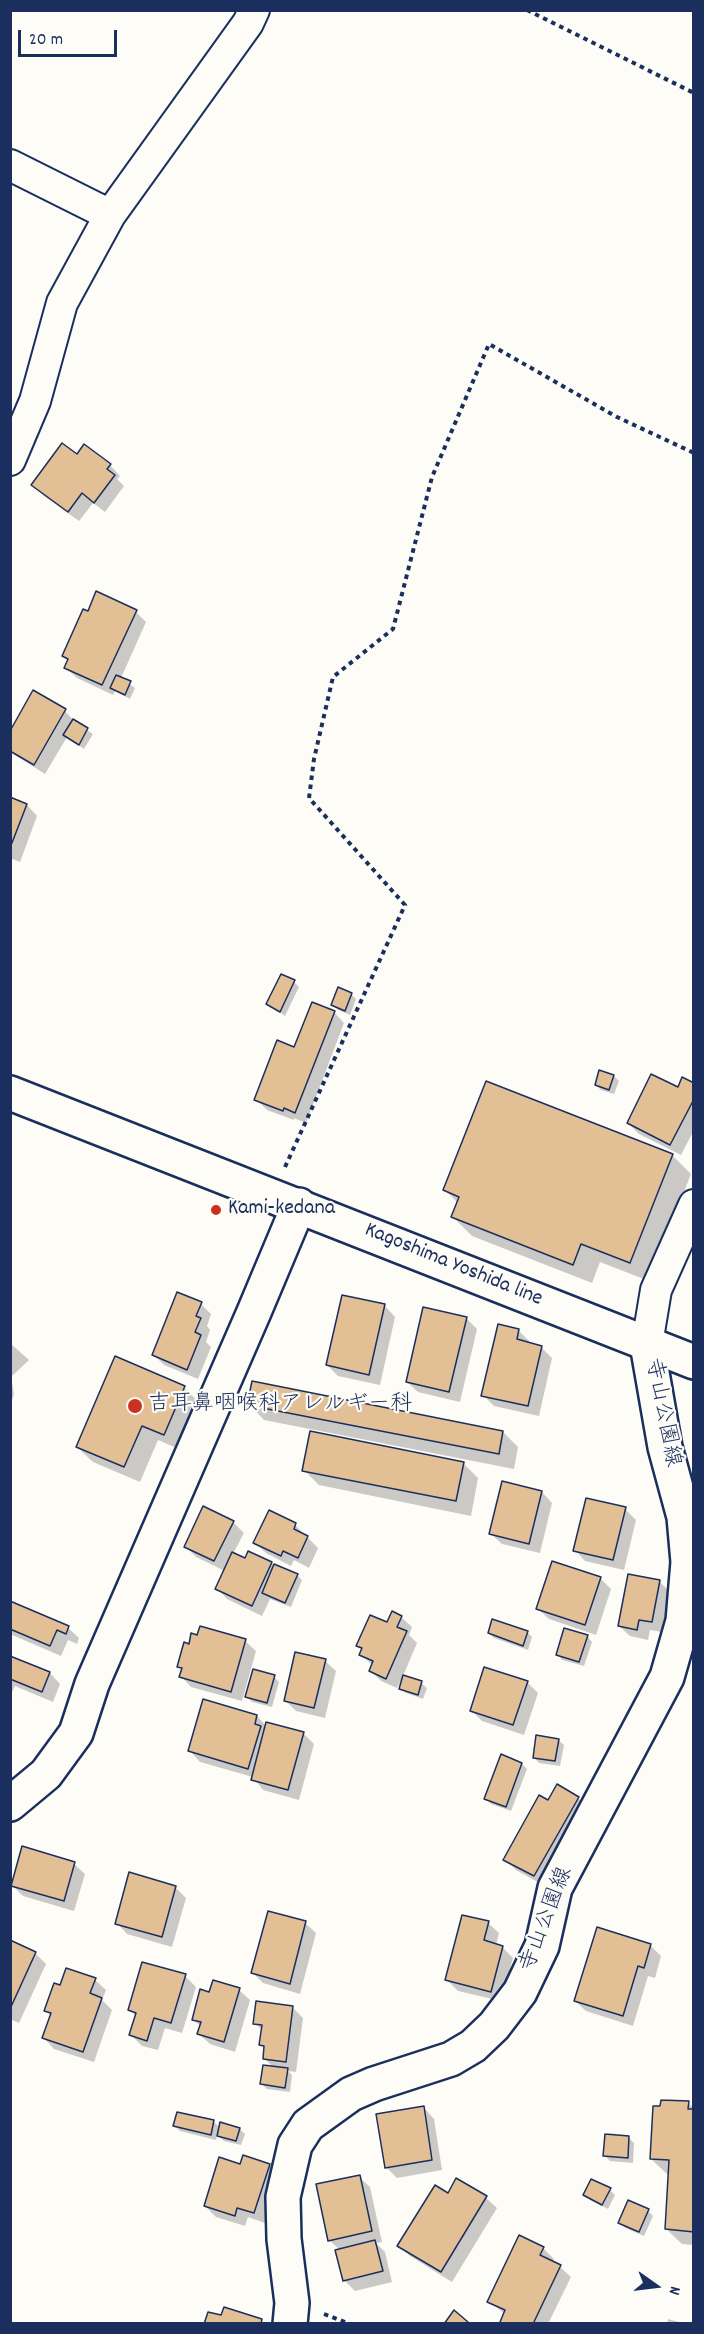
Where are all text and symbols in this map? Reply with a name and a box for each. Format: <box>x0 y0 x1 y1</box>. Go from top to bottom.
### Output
scale bar <box>21 18 120 56</box>
text: 20 m <box>29 28 63 53</box>
place label: Kami-kedana <box>228 1197 335 1223</box>
marker: Kami-kedana <box>209 1203 223 1217</box>
street label: Kagoshima Yoshida line <box>360 1218 546 1314</box>
street label: 寺山公園線 <box>638 1356 684 1470</box>
place label: 吉耳鼻咽喉科アレルギー科 <box>148 1393 412 1419</box>
marker: 吉耳鼻咽喉科アレルギー科 <box>126 1397 144 1415</box>
street label: 寺山公園線 <box>516 1864 580 1976</box>
north arrow <box>626 2256 686 2316</box>
text: N <box>662 2284 686 2297</box>

